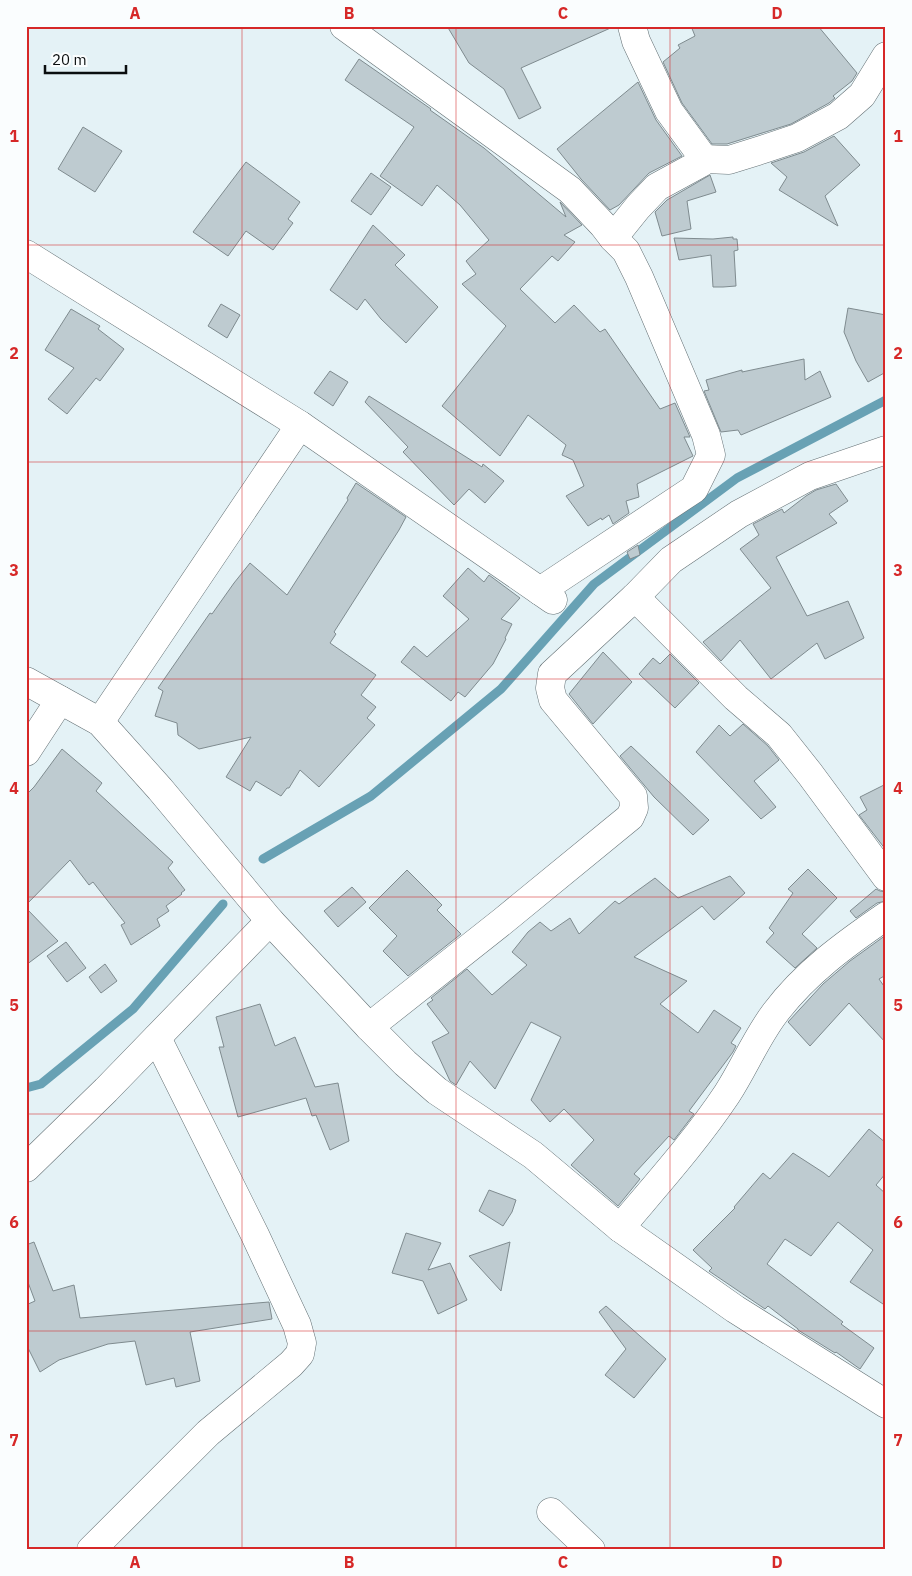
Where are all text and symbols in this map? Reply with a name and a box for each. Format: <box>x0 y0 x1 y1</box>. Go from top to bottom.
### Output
text: A <box>130 3 141 23</box>
text: B <box>344 3 355 23</box>
text: C <box>558 3 568 23</box>
text: D <box>771 3 783 23</box>
scale bar <box>45 42 126 74</box>
text: 20 m <box>52 50 87 69</box>
text: 1 <box>9 126 19 146</box>
text: 1 <box>893 126 903 146</box>
text: 2 <box>9 343 19 363</box>
text: 2 <box>893 343 903 363</box>
text: 3 <box>9 560 19 580</box>
text: 3 <box>893 560 903 580</box>
text: 4 <box>9 778 19 798</box>
text: 4 <box>893 778 903 798</box>
text: 5 <box>9 995 19 1015</box>
text: 5 <box>893 995 903 1015</box>
text: 6 <box>9 1212 19 1232</box>
text: 6 <box>893 1212 903 1232</box>
text: 7 <box>9 1430 19 1450</box>
text: 7 <box>893 1430 903 1450</box>
text: A <box>130 1552 141 1572</box>
text: B <box>344 1552 355 1572</box>
text: C <box>558 1552 568 1572</box>
text: D <box>771 1552 783 1572</box>

